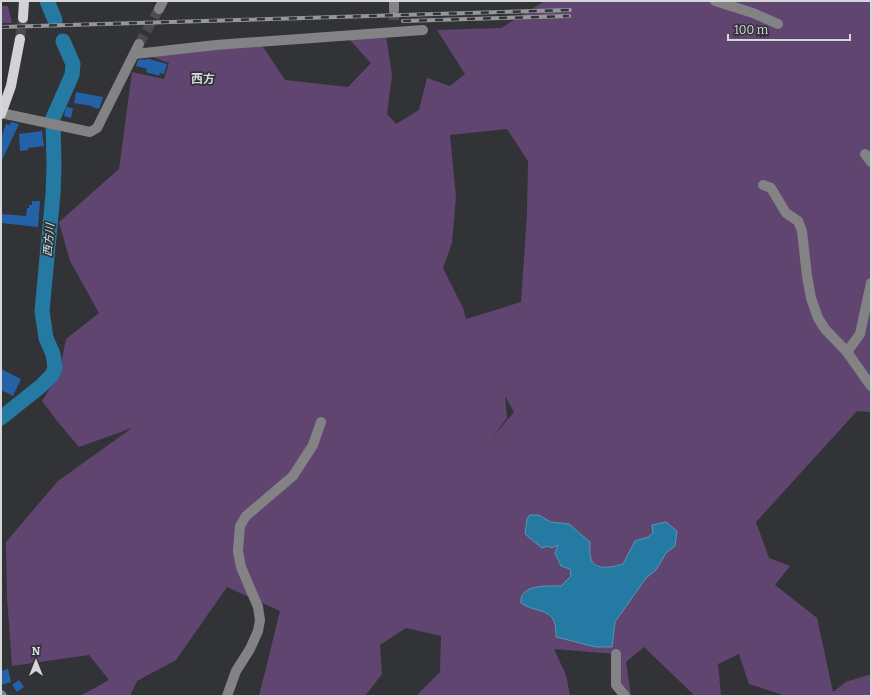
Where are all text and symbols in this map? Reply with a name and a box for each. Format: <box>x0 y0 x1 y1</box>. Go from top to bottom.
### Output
scale bar <box>728 16 850 42</box>
text: 100 m <box>734 23 769 37</box>
district label: 西方 <box>191 72 215 86</box>
water label: 西方川 <box>41 222 57 257</box>
north arrow <box>16 641 56 681</box>
text: N <box>32 645 41 658</box>

